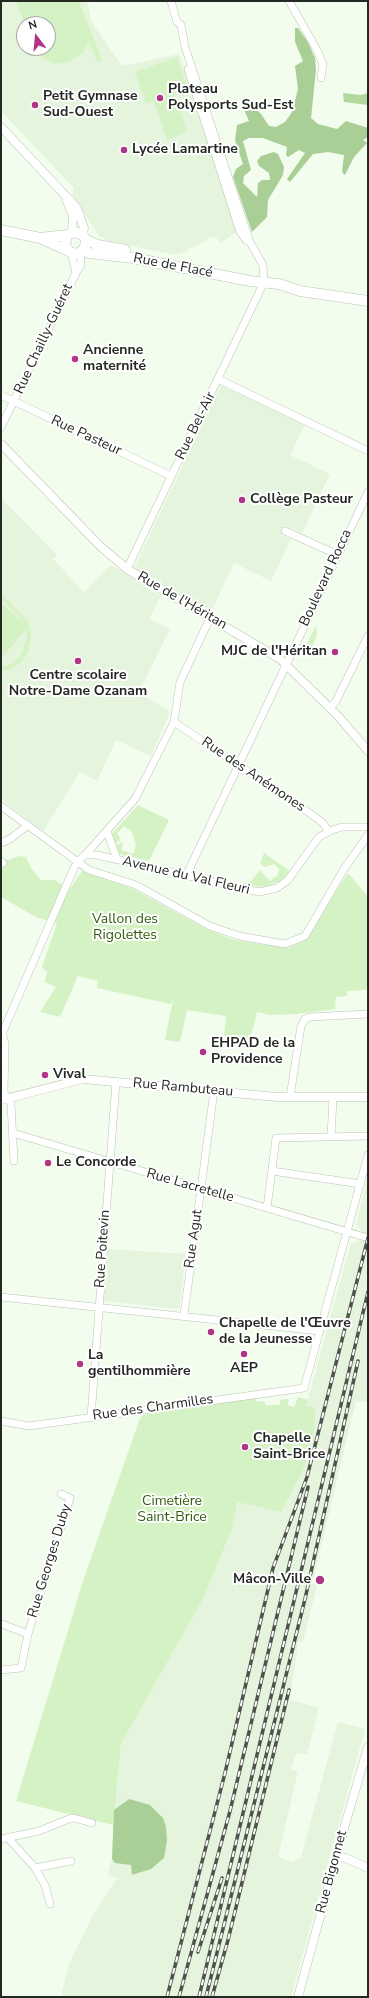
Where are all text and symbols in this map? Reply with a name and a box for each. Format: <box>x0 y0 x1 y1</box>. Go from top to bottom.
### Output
north arrow <box>16 16 56 56</box>
text: N <box>27 17 39 33</box>
place label: Plateau Polysports Sud-Est <box>168 82 293 114</box>
place label: Petit Gymnase Sud-Ouest <box>43 89 138 122</box>
marker: Plateau Polysports Sud-Est <box>155 93 165 103</box>
marker: Petit Gymnase Sud-Ouest <box>30 100 40 110</box>
place label: Lycée Lamartine <box>132 142 238 158</box>
marker: Lycée Lamartine <box>119 145 129 155</box>
street label: Rue de Flacé <box>132 250 214 282</box>
street label: Rue Chailly-Guéret <box>11 281 77 397</box>
place label: Ancienne maternité <box>83 343 146 376</box>
marker: Ancienne maternité <box>70 354 80 364</box>
street label: Rue Bel-Air <box>172 389 220 463</box>
street label: Rue Pasteur <box>48 412 124 460</box>
place label: Collège Pasteur <box>250 492 353 508</box>
marker: Collège Pasteur <box>237 495 247 505</box>
street label: Boulevard Rocca <box>296 527 356 629</box>
street label: Rue de l'Héritan <box>134 569 230 633</box>
place label: MJC de l'Héritan <box>221 644 327 660</box>
marker: MJC de l'Héritan <box>330 647 340 657</box>
marker: Centre scolaire Notre-Dame Ozanam <box>73 656 83 666</box>
place label: Centre scolaire Notre-Dame Ozanam <box>9 668 147 700</box>
street label: Rue des Anémones <box>198 734 308 816</box>
street label: Avenue du Val Fleuri <box>121 853 251 899</box>
park label: Vallon des Rigolettes <box>92 912 158 944</box>
place label: EHPAD de la Providence <box>211 1036 295 1068</box>
marker: EHPAD de la Providence <box>198 1047 208 1057</box>
place label: Vival <box>53 1067 86 1083</box>
marker: Vival <box>40 1070 50 1080</box>
street label: Rue Rambuteau <box>132 1075 234 1101</box>
place label: Le Concorde <box>56 1155 136 1171</box>
marker: Le Concorde <box>43 1158 53 1168</box>
street label: Rue Lacretelle <box>144 1166 236 1206</box>
street label: Rue Agut <box>182 1208 206 1270</box>
street label: Rue Poitevin <box>92 1209 114 1289</box>
place label: Chapelle de l'Œuvre de la Jeunesse <box>219 1316 351 1348</box>
marker: Chapelle de l'Œuvre de la Jeunesse <box>206 1327 216 1337</box>
place label: La gentilhommière <box>88 1348 191 1380</box>
marker: AEP <box>239 1349 249 1359</box>
marker: La gentilhommière <box>75 1359 85 1369</box>
place label: AEP <box>230 1361 258 1377</box>
street label: Rue des Charmilles <box>92 1391 214 1425</box>
place label: Chapelle Saint-Brice <box>253 1431 325 1464</box>
marker: Chapelle Saint-Brice <box>240 1442 250 1452</box>
park label: Cimetière Saint-Brice <box>137 1494 207 1526</box>
street label: Rue Georges Duby <box>25 1502 75 1620</box>
place label: Mâcon-Ville <box>233 1572 311 1588</box>
marker: Mâcon-Ville <box>314 1574 326 1586</box>
street label: Rue Bigonnet <box>313 1829 351 1915</box>

